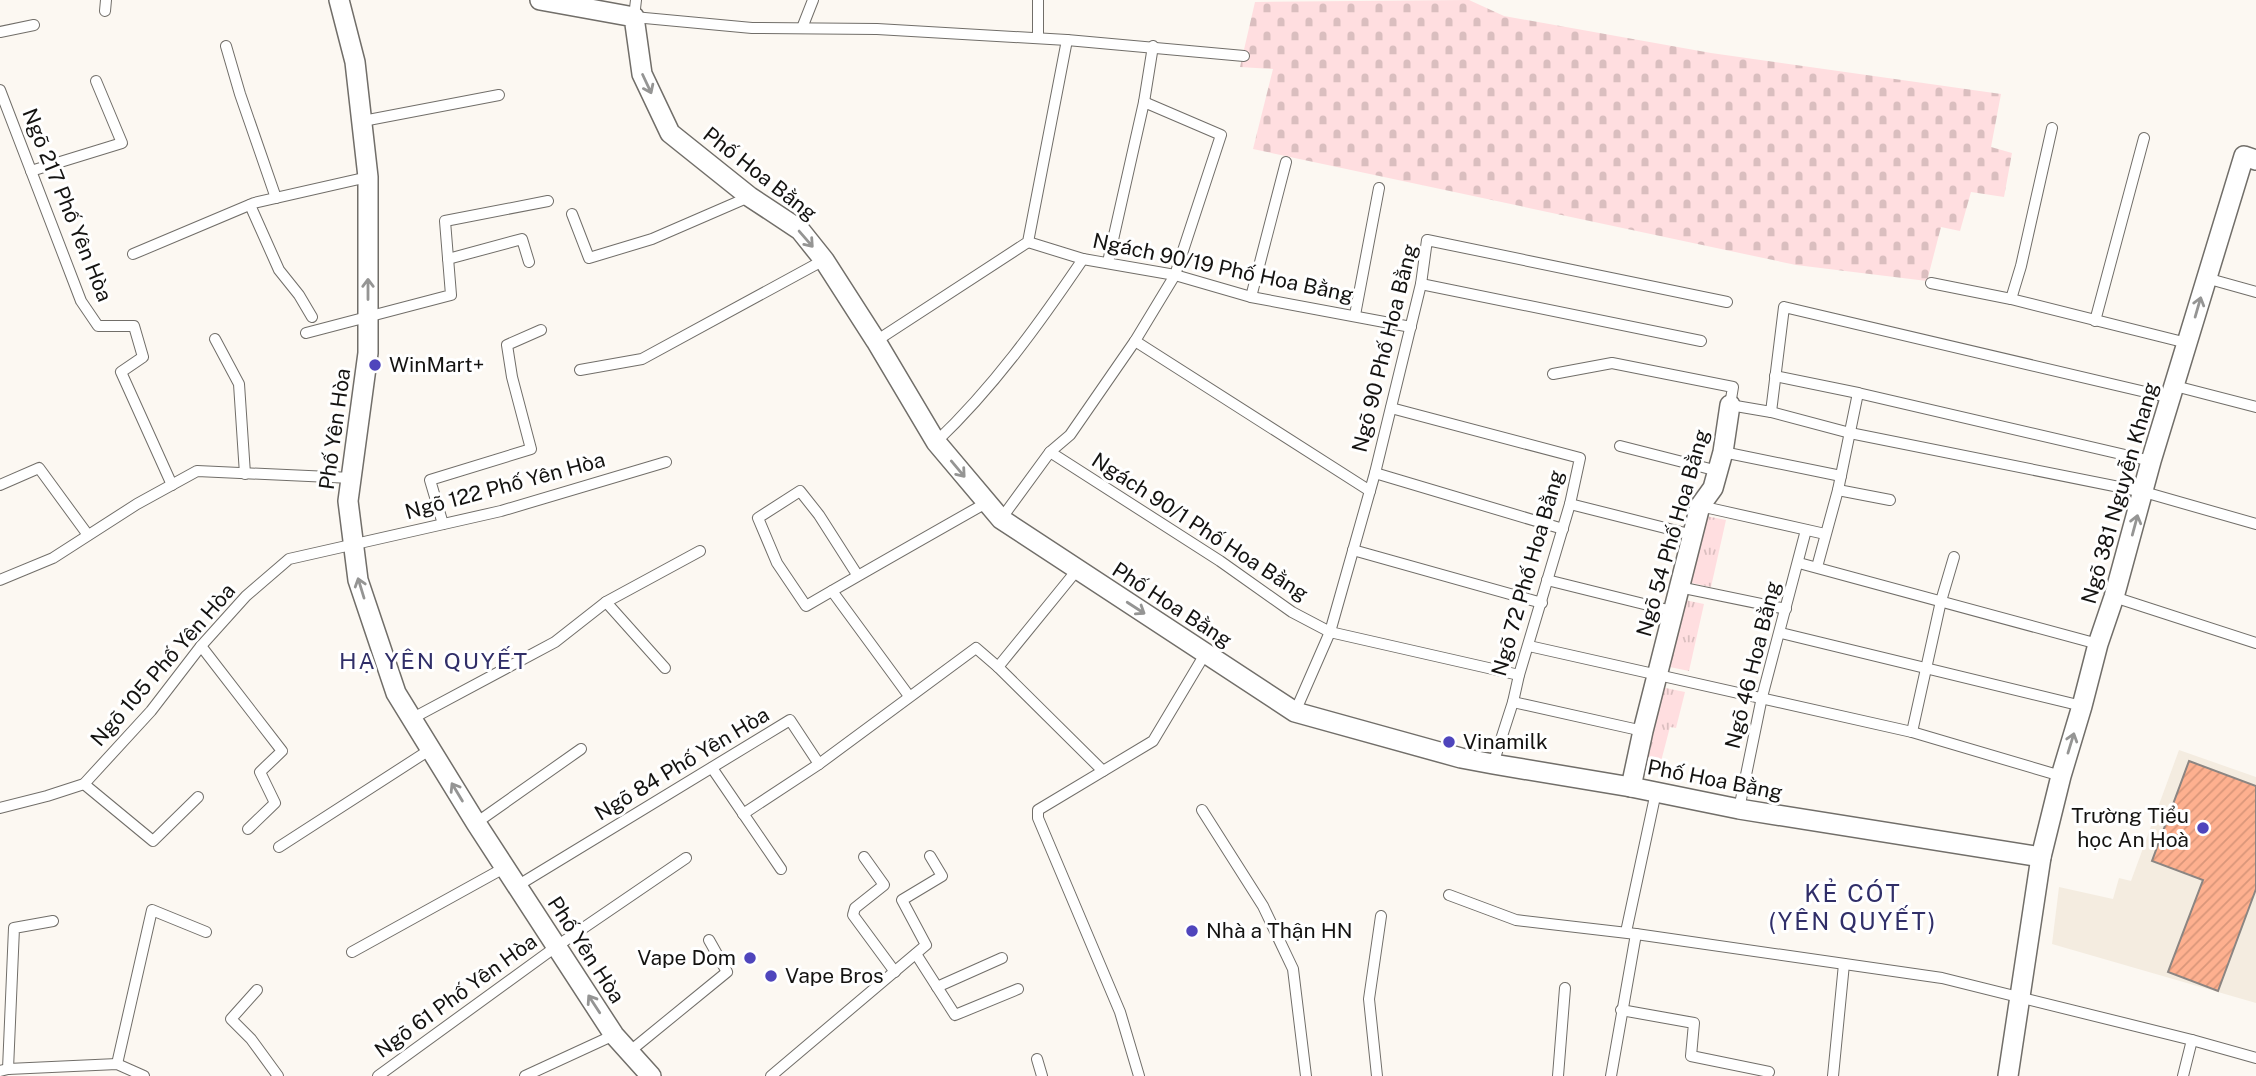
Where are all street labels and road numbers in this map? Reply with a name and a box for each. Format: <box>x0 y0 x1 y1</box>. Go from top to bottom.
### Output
street label: Ngõ 217 Phố Yên Hòa <box>17 105 118 305</box>
street label: Phố Hoa Bằng <box>698 121 822 226</box>
street label: Ngách 90/19 Phố Hoa Bằng <box>1090 228 1356 307</box>
street label: Ngõ 90 Phố Hoa Bằng <box>1347 241 1423 455</box>
street label: Phố Yên Hòa <box>314 367 355 491</box>
street label: Ngõ 381 Nguyễn Khang <box>2076 379 2163 607</box>
street label: Ngõ 54 Phố Hoa Bằng <box>1631 426 1714 639</box>
street label: Ngõ 122 Phố Yên Hòa <box>402 447 608 524</box>
street label: Ngách 90/1 Phố Hoa Bằng <box>1087 448 1313 606</box>
street label: Ngõ 72 Phố Hoa Bằng <box>1486 467 1569 679</box>
street label: Phố Hoa Bằng <box>1107 557 1237 653</box>
street label: Ngõ 105 Phố Yên Hòa <box>85 578 240 751</box>
street label: Ngõ 46 Hoa Bằng <box>1720 578 1785 751</box>
street label: Ngõ 84 Phố Yên Hòa <box>590 702 774 826</box>
street label: Phố Hoa Bằng <box>1645 754 1785 805</box>
street label: Phố Yên Hòa <box>543 892 630 1008</box>
street label: Ngõ 61 Phố Yên Hòa <box>370 928 542 1063</box>

